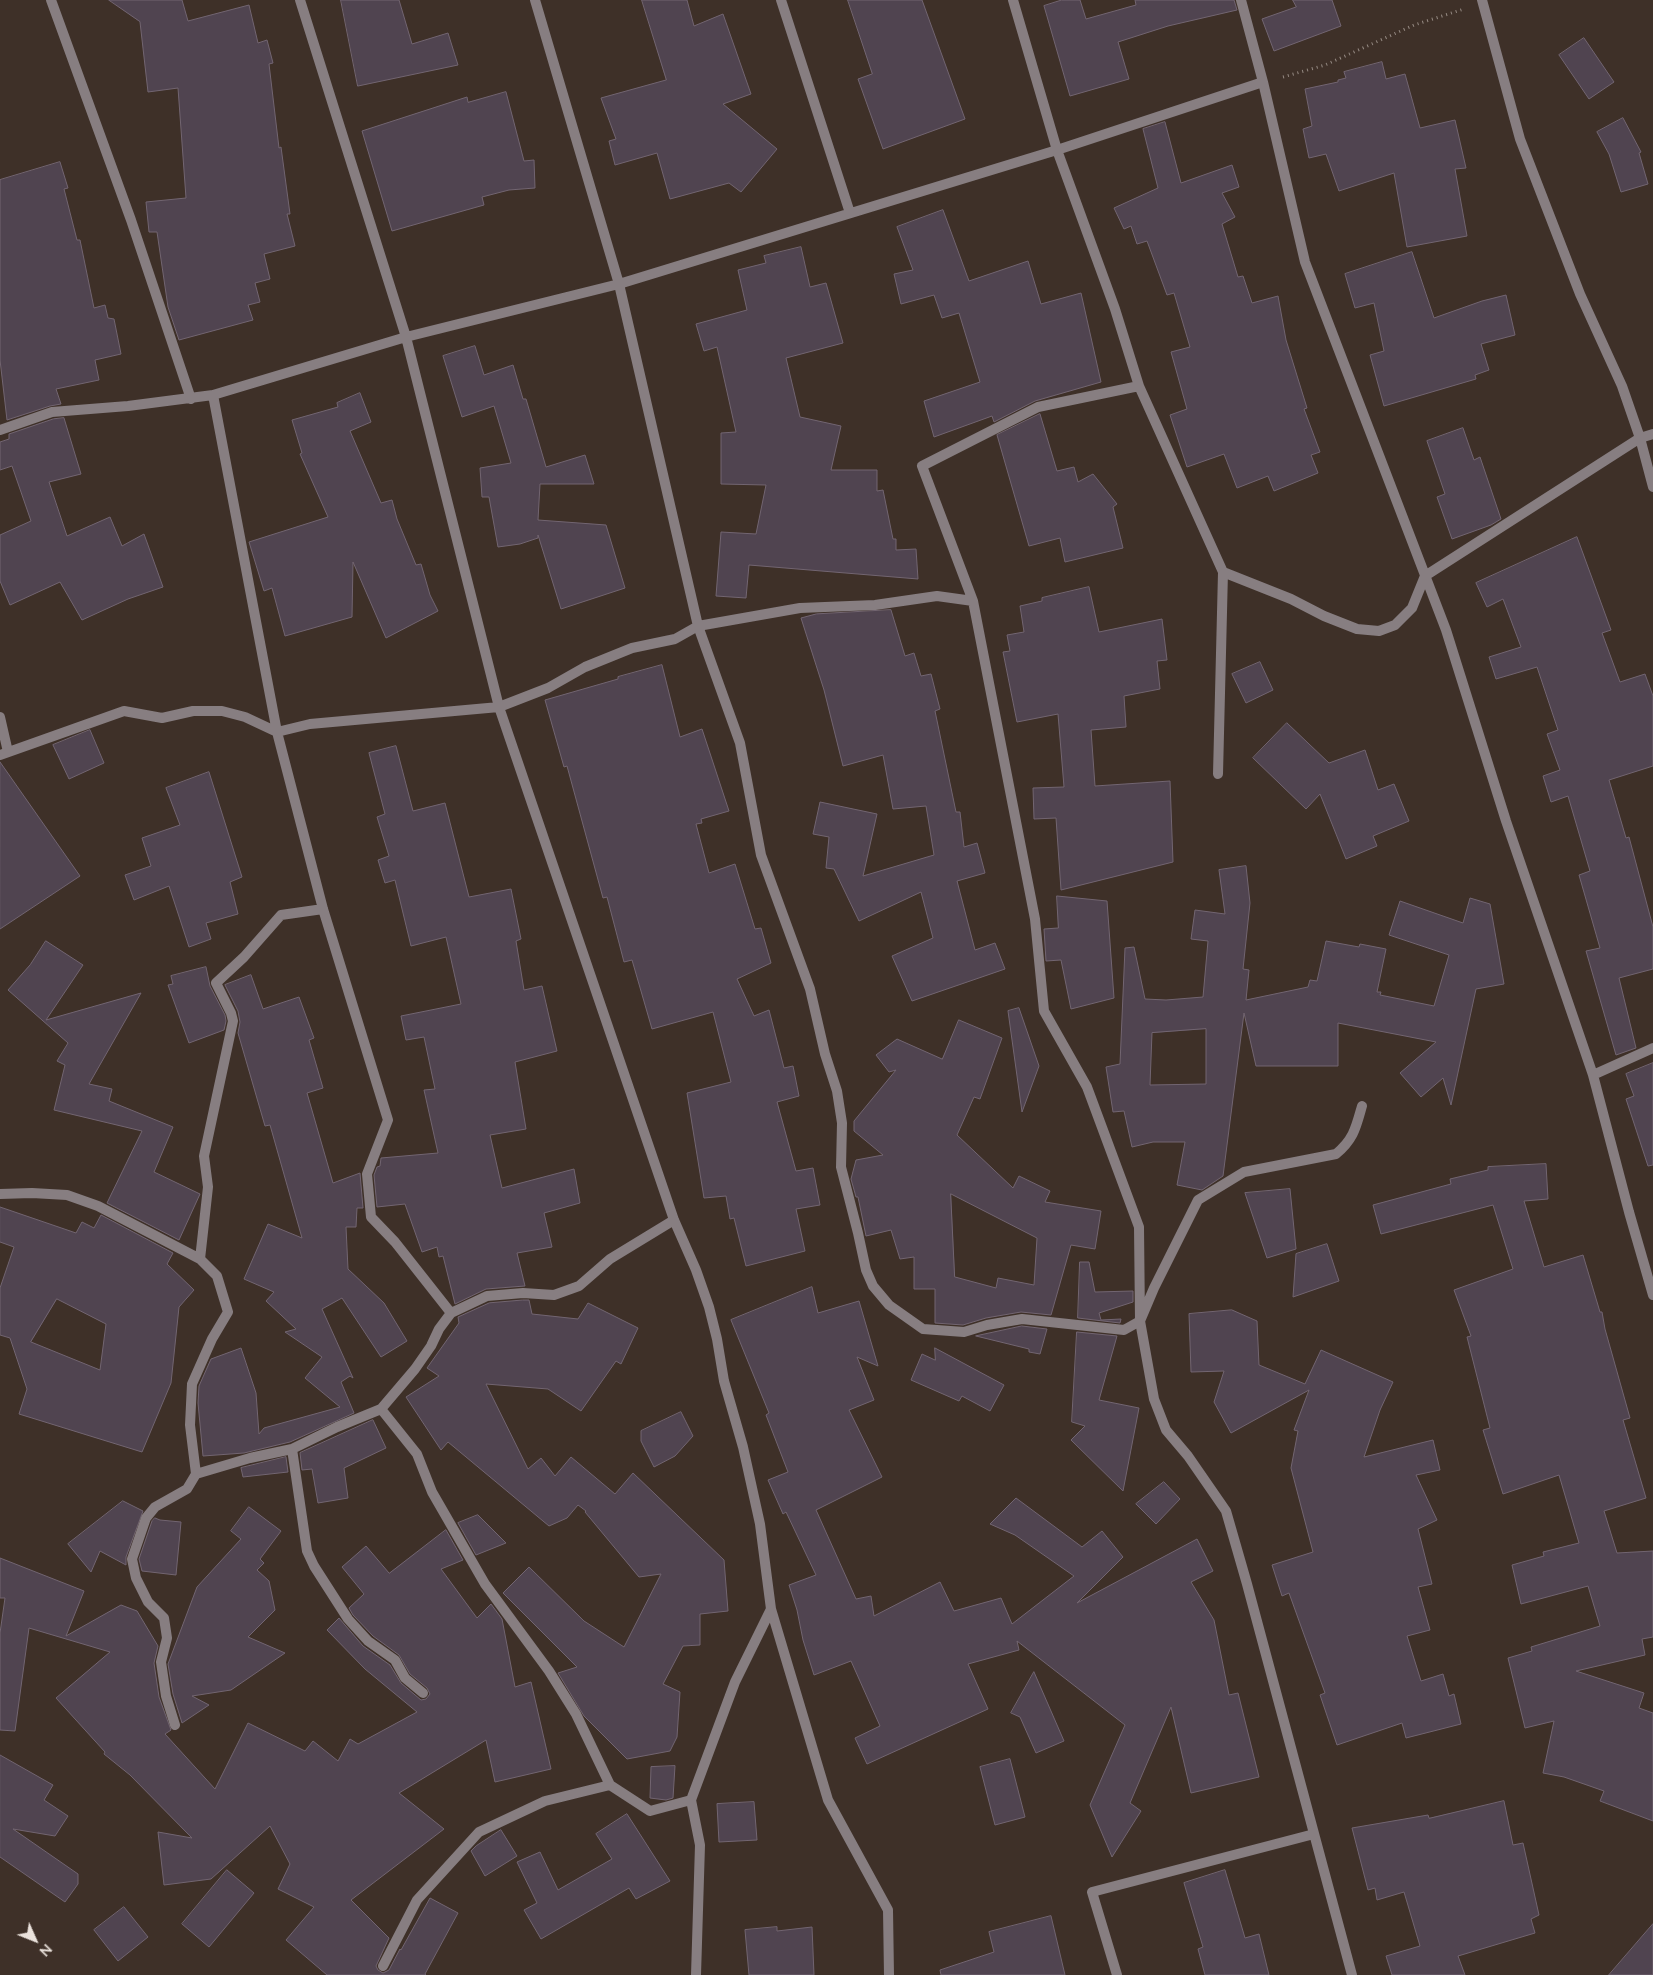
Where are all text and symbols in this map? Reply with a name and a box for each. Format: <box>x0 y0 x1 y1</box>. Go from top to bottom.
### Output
north arrow <box>10 1915 60 1965</box>
text: N <box>36 1941 56 1961</box>

